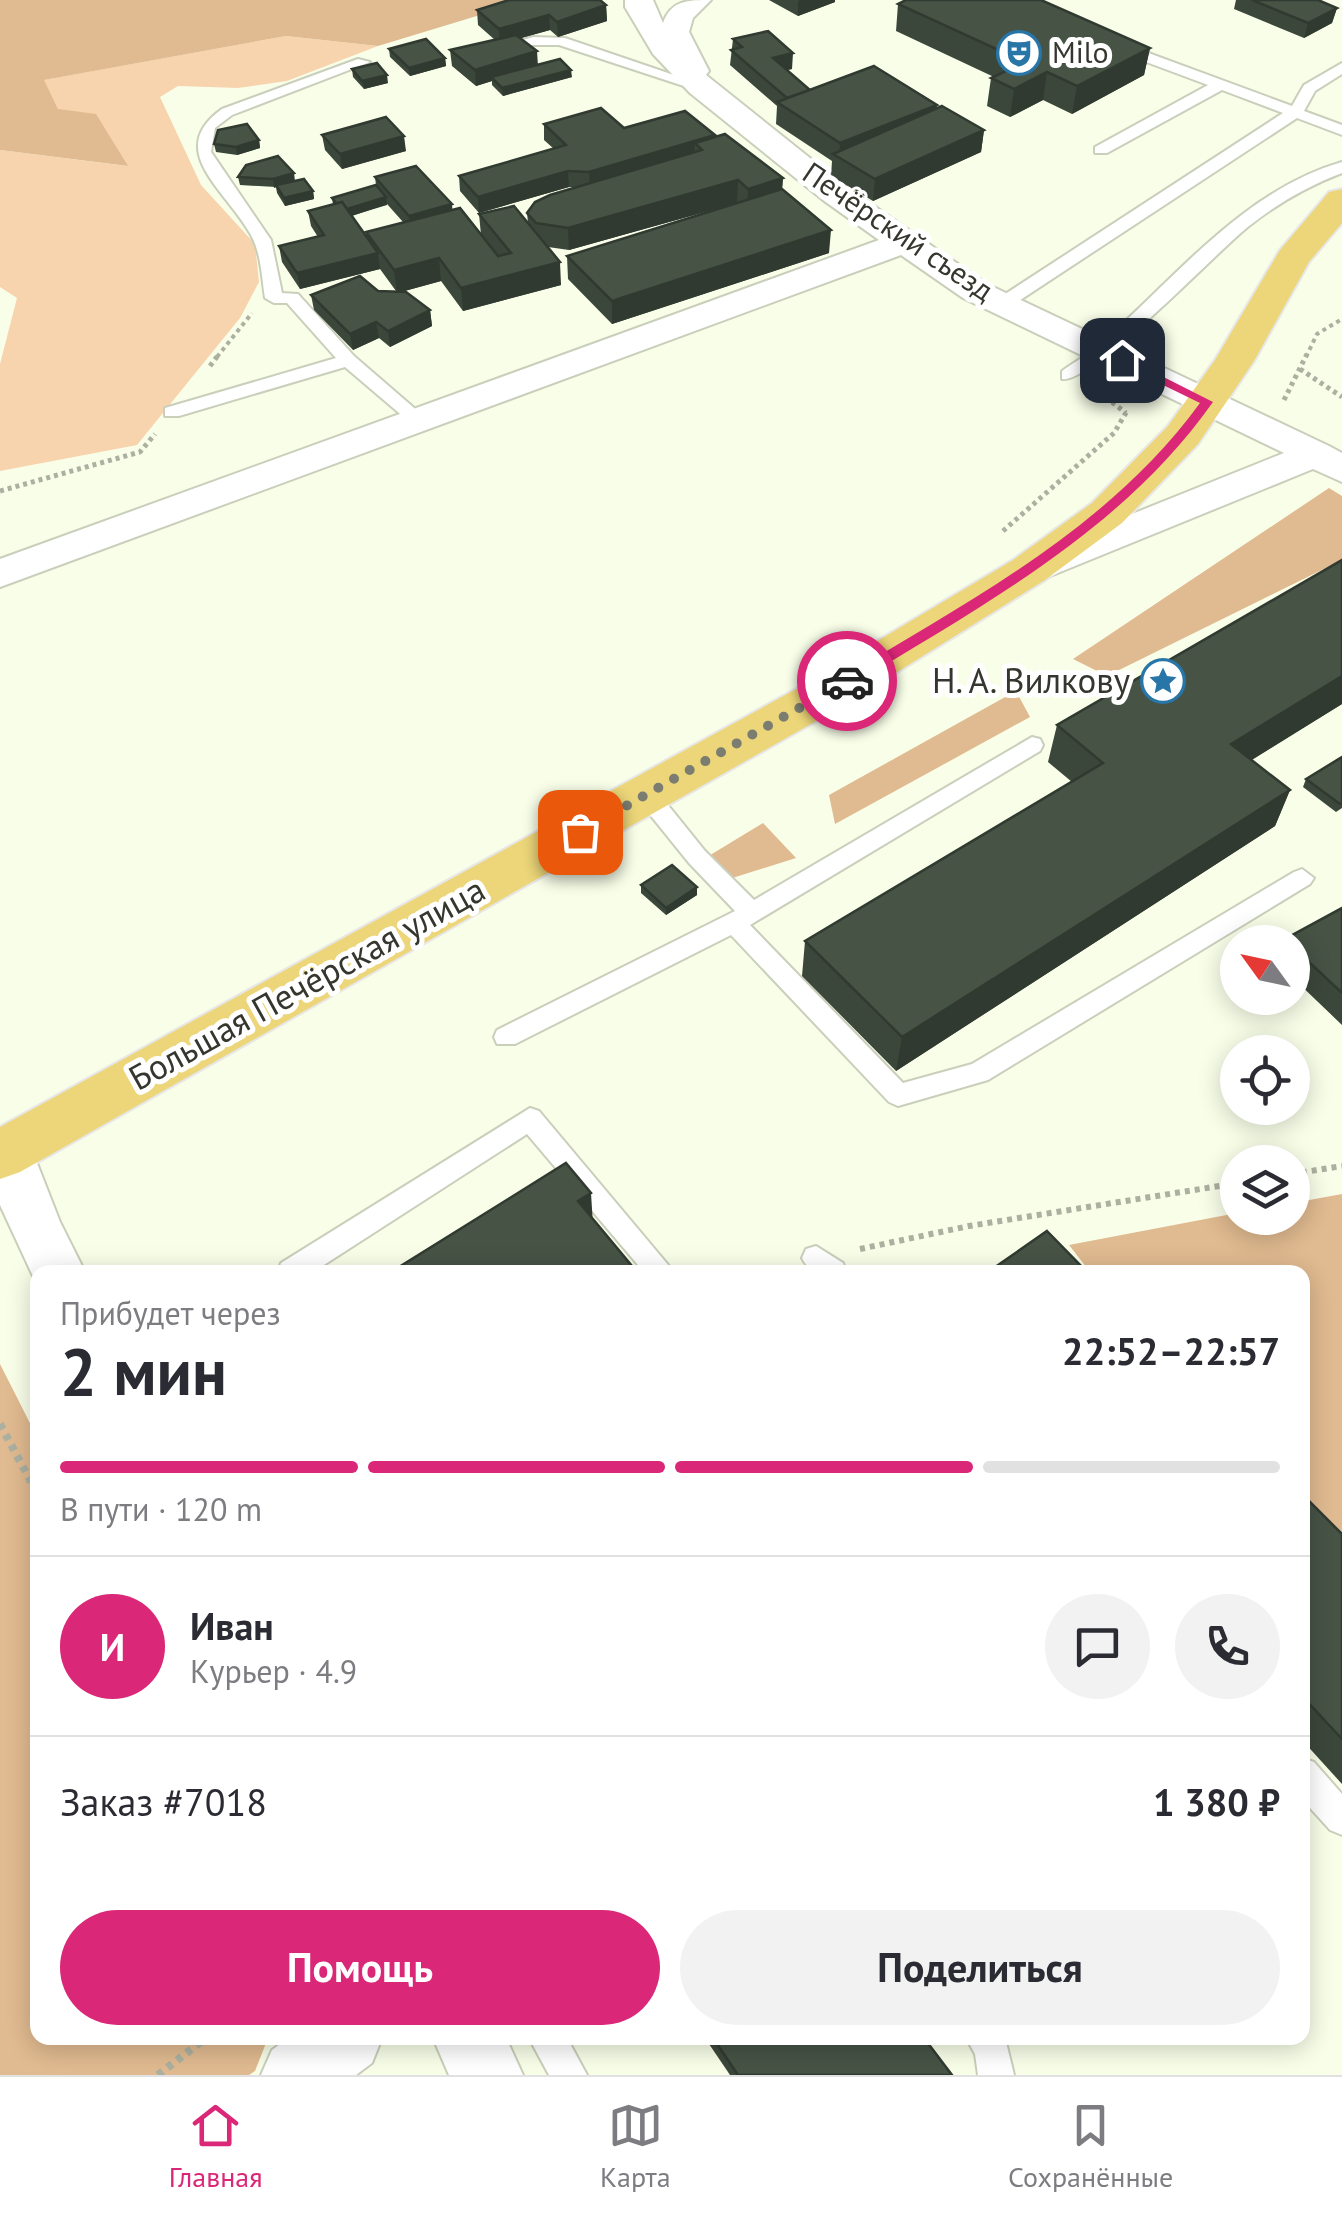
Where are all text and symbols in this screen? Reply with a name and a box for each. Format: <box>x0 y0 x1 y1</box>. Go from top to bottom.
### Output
theatre icon: Milo <box>996 30 1042 76</box>
place label: Milo <box>1052 32 1109 71</box>
street label: Печёрский съезд <box>796 152 1002 309</box>
pin <box>1080 318 1165 403</box>
icon: home <box>1095 333 1150 388</box>
courier <box>797 631 897 731</box>
icon: car <box>820 654 875 709</box>
place label: Н. А. Вилкову <box>932 657 1130 703</box>
place icon: Н. А. Вилкову <box>1140 658 1186 704</box>
pin <box>538 790 623 875</box>
icon: bag <box>553 805 608 860</box>
street label: Большая Печёрская улица <box>120 866 493 1100</box>
north arrow <box>1220 925 1310 1015</box>
map controls <box>1220 925 1310 1235</box>
button: locate <box>1220 1035 1310 1125</box>
button: layers <box>1220 1145 1310 1235</box>
text: Прибудет через <box>60 1292 281 1334</box>
text: 22:52–22:57 <box>1062 1326 1280 1375</box>
text: 2 мин <box>60 1329 227 1413</box>
text: В пути · 120 m <box>60 1488 262 1530</box>
button: chat <box>1045 1594 1150 1699</box>
button: phone <box>1175 1594 1280 1699</box>
text: Иван <box>190 1601 274 1650</box>
text: И <box>100 1622 125 1671</box>
text: Курьер · 4.9 <box>190 1650 357 1692</box>
text: Заказ #7018 <box>60 1777 267 1826</box>
text: 1 380 ₽ <box>1153 1777 1280 1826</box>
button: Помощь <box>60 1910 660 2025</box>
button: Поделиться <box>680 1910 1280 2025</box>
tab: Главная <box>169 2098 262 2195</box>
tab: Карта <box>600 2098 671 2195</box>
tab: Сохранённые <box>1008 2098 1173 2195</box>

